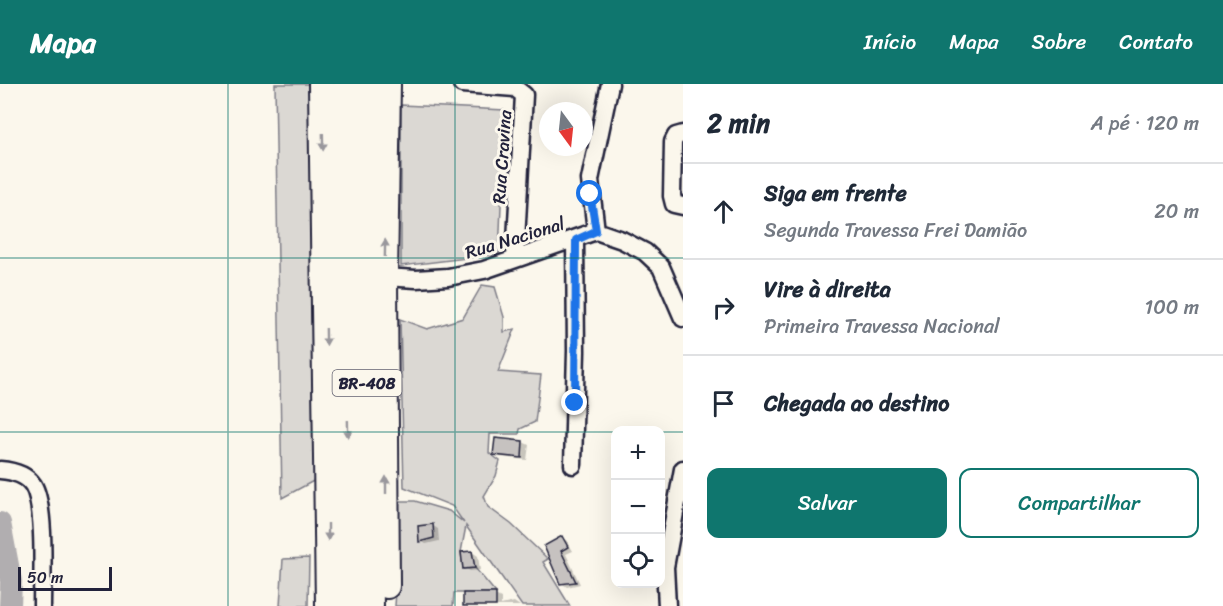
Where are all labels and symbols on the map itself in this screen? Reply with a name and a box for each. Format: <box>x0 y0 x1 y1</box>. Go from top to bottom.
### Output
north arrow <box>539 102 593 156</box>
street label: Rua Cravina <box>483 108 521 205</box>
one-way arrow <box>318 133 328 152</box>
route start <box>576 180 602 206</box>
street label: Rua Nacional <box>461 207 570 268</box>
one-way arrow <box>381 238 390 257</box>
one-way arrow <box>321 328 331 347</box>
road number: BR-408 <box>332 370 401 396</box>
route end <box>561 389 587 415</box>
one-way arrow <box>343 420 353 439</box>
one-way arrow <box>381 475 391 494</box>
one-way arrow <box>323 523 333 542</box>
scale bar <box>18 564 112 592</box>

